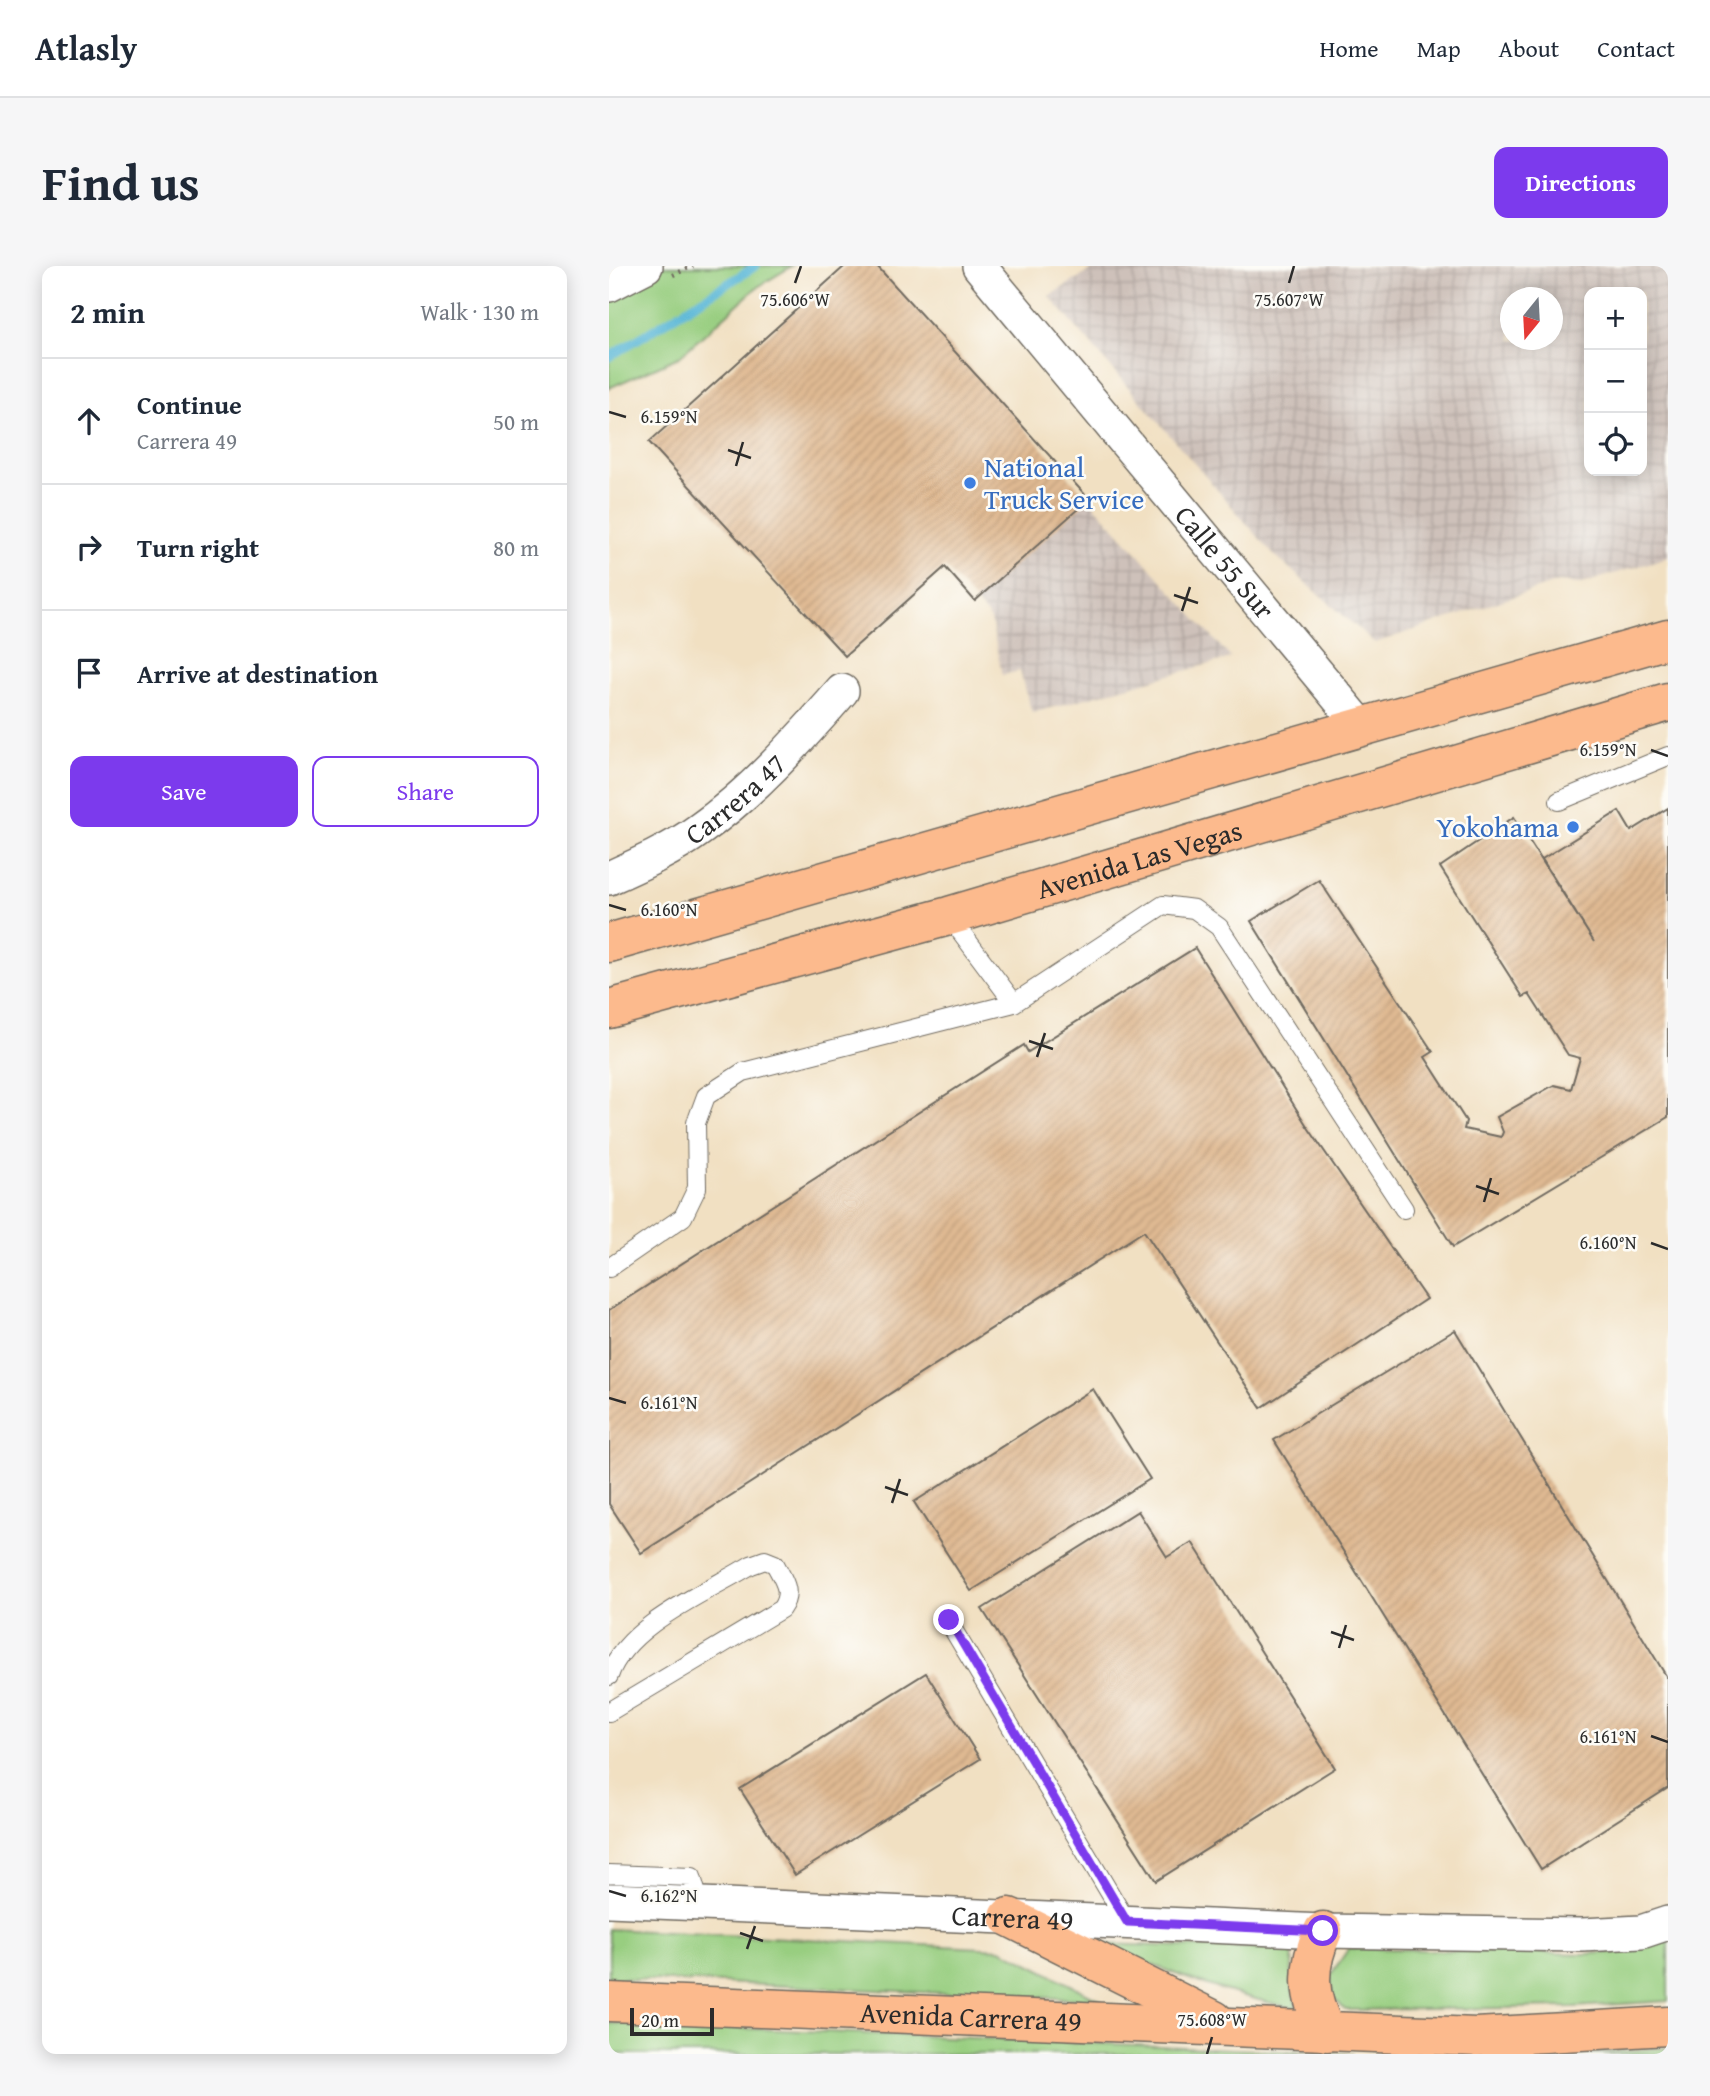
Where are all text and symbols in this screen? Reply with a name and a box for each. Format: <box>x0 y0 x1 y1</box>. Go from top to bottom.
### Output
text: Atlasly <box>35 24 137 72</box>
text: Home <box>1320 31 1379 66</box>
text: Map <box>1417 31 1461 66</box>
text: About <box>1499 31 1559 66</box>
text: Contact <box>1597 31 1675 66</box>
text: Find us <box>42 146 200 218</box>
button: Directions <box>1494 147 1668 218</box>
text: 75.606°W <box>760 286 830 313</box>
text: 75.607°W <box>1254 286 1324 313</box>
north arrow <box>1500 287 1563 350</box>
map controls <box>1584 287 1647 476</box>
button: + <box>1584 287 1647 350</box>
text: 2 min <box>70 290 145 334</box>
text: Walk · 130 m <box>420 295 539 328</box>
button: − <box>1584 350 1647 413</box>
text: Continue <box>137 385 242 424</box>
icon: ahead <box>70 402 108 440</box>
text: 6.159°N <box>640 403 698 430</box>
text: 50 m <box>493 405 539 438</box>
button: locate <box>1584 413 1647 476</box>
text: Carrera 49 <box>137 424 237 457</box>
place label: National Truck Service <box>984 446 1144 519</box>
marker: National Truck Service <box>962 475 978 491</box>
street label: Calle 55 Sur <box>1166 496 1285 628</box>
icon: right <box>70 528 108 566</box>
text: Turn right <box>137 528 259 567</box>
text: 80 m <box>493 531 539 564</box>
icon: arrive <box>70 654 108 692</box>
text: Arrive at destination <box>137 654 378 693</box>
text: 6.159°N <box>1579 736 1637 763</box>
street label: Carrera 47 <box>676 744 795 854</box>
button: Save <box>70 756 298 827</box>
button: Share <box>312 756 539 827</box>
place label: Yokohama <box>1437 806 1560 847</box>
street label: Avenida Las Vegas <box>1032 809 1247 909</box>
marker: Yokohama <box>1565 819 1581 835</box>
text: 6.160°N <box>640 896 698 923</box>
text: 6.160°N <box>1579 1229 1637 1256</box>
text: 6.161°N <box>640 1389 698 1416</box>
route end <box>933 1604 964 1635</box>
text: 6.161°N <box>1579 1723 1637 1750</box>
text: 6.162°N <box>640 1882 698 1909</box>
street label: Carrera 49 <box>951 1894 1074 1940</box>
route start <box>1307 1915 1338 1946</box>
street label: Avenida Carrera 49 <box>859 1991 1082 2041</box>
scale bar <box>630 2005 714 2037</box>
text: 20 m <box>641 2006 679 2034</box>
text: 75.608°W <box>1177 2006 1247 2033</box>

